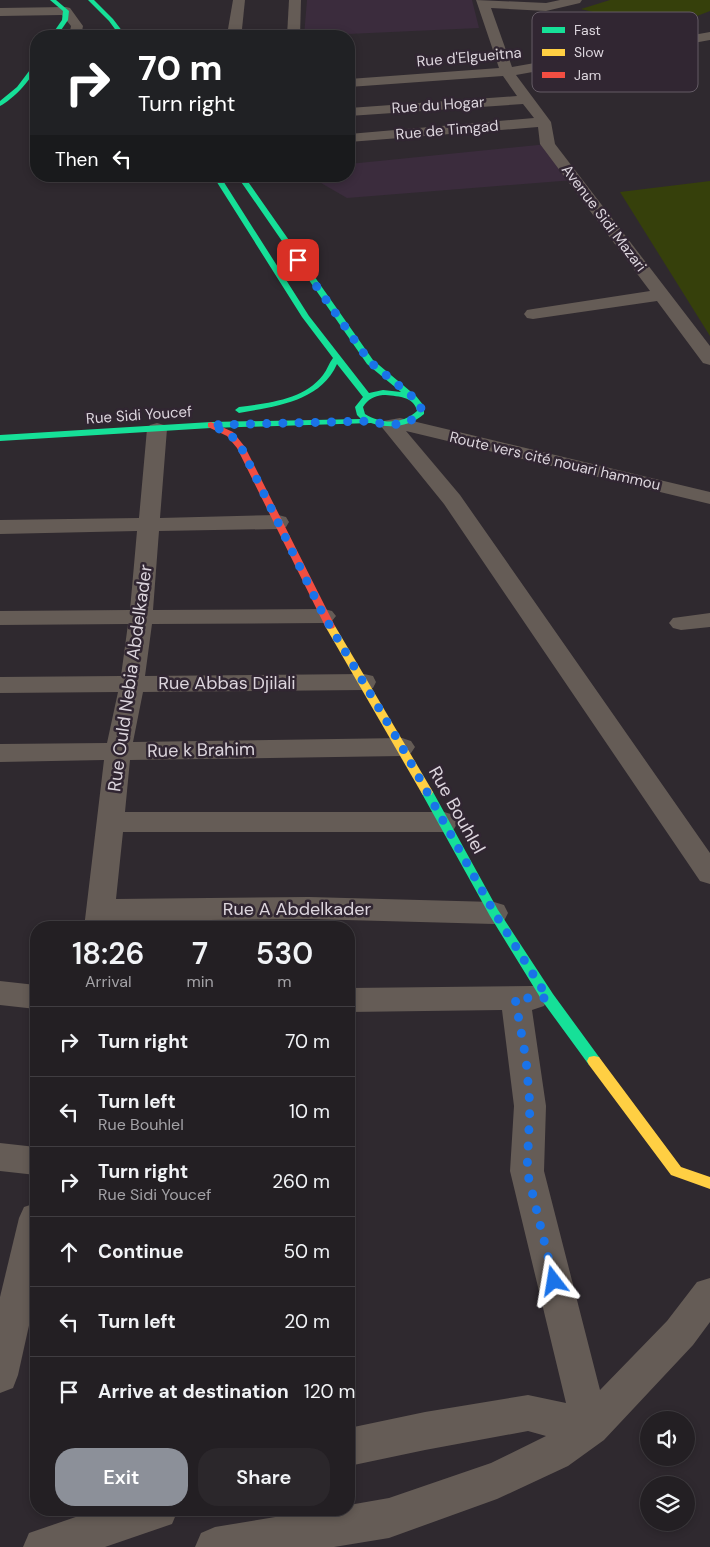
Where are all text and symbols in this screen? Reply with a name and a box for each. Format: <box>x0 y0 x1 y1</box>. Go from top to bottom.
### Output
legend <box>532 12 698 92</box>
text: Fast <box>574 21 601 39</box>
street label: Rue d'Elgueitna <box>416 42 522 72</box>
text: Slow <box>574 43 604 61</box>
text: 70 m <box>138 45 222 91</box>
icon: right <box>55 50 120 115</box>
text: Jam <box>574 66 601 84</box>
text: Turn right <box>138 89 235 118</box>
street label: Rue du Hogar <box>391 92 485 118</box>
street label: Rue de Timgad <box>395 116 499 144</box>
icon: left <box>108 145 136 173</box>
text: Then <box>55 147 98 172</box>
street label: Avenue Sidi Mazari <box>557 160 651 276</box>
pin <box>277 239 319 281</box>
icon: arrive <box>284 246 312 274</box>
street label: Rue Sidi Youcef <box>85 401 193 429</box>
street label: Route vers cité nouari hammou <box>448 427 662 495</box>
street label: Rue Ould Nebia Abdelkader <box>102 563 158 793</box>
street label: Rue Abbas Djilali <box>158 671 296 695</box>
street label: Rue k Brahim <box>147 737 255 763</box>
street label: Rue Bouhlel <box>423 762 491 858</box>
street label: Rue A Abdelkader <box>223 897 372 921</box>
text: 18:26 <box>72 934 145 973</box>
text: 7 <box>192 934 208 973</box>
text: 530 <box>256 934 313 973</box>
text: Arrival <box>85 971 132 992</box>
text: min <box>186 971 214 992</box>
text: m <box>277 971 291 992</box>
icon: right <box>55 1028 83 1056</box>
text: Turn right <box>98 1029 188 1054</box>
text: 70 m <box>285 1029 330 1054</box>
text: Turn left <box>98 1089 176 1114</box>
icon: left <box>55 1098 83 1126</box>
text: 10 m <box>289 1099 330 1124</box>
text: Rue Bouhlel <box>98 1114 184 1135</box>
text: Turn right <box>98 1159 188 1184</box>
icon: right <box>55 1168 83 1196</box>
text: 260 m <box>272 1169 330 1194</box>
text: Rue Sidi Youcef <box>98 1184 212 1205</box>
icon: ahead <box>55 1238 83 1266</box>
text: Continue <box>98 1239 184 1264</box>
text: 50 m <box>283 1239 330 1264</box>
position arrow <box>527 1254 579 1306</box>
icon: left <box>55 1308 83 1336</box>
text: Turn left <box>98 1309 176 1334</box>
text: 20 m <box>284 1309 330 1334</box>
icon: arrive <box>55 1378 83 1406</box>
text: Arrive at destination <box>98 1379 289 1404</box>
text: 120 m <box>304 1379 355 1404</box>
map controls <box>640 1411 695 1531</box>
button: sound <box>640 1411 695 1466</box>
button: Exit <box>55 1448 188 1506</box>
button: Share <box>198 1448 330 1506</box>
button: layers <box>640 1476 695 1531</box>

